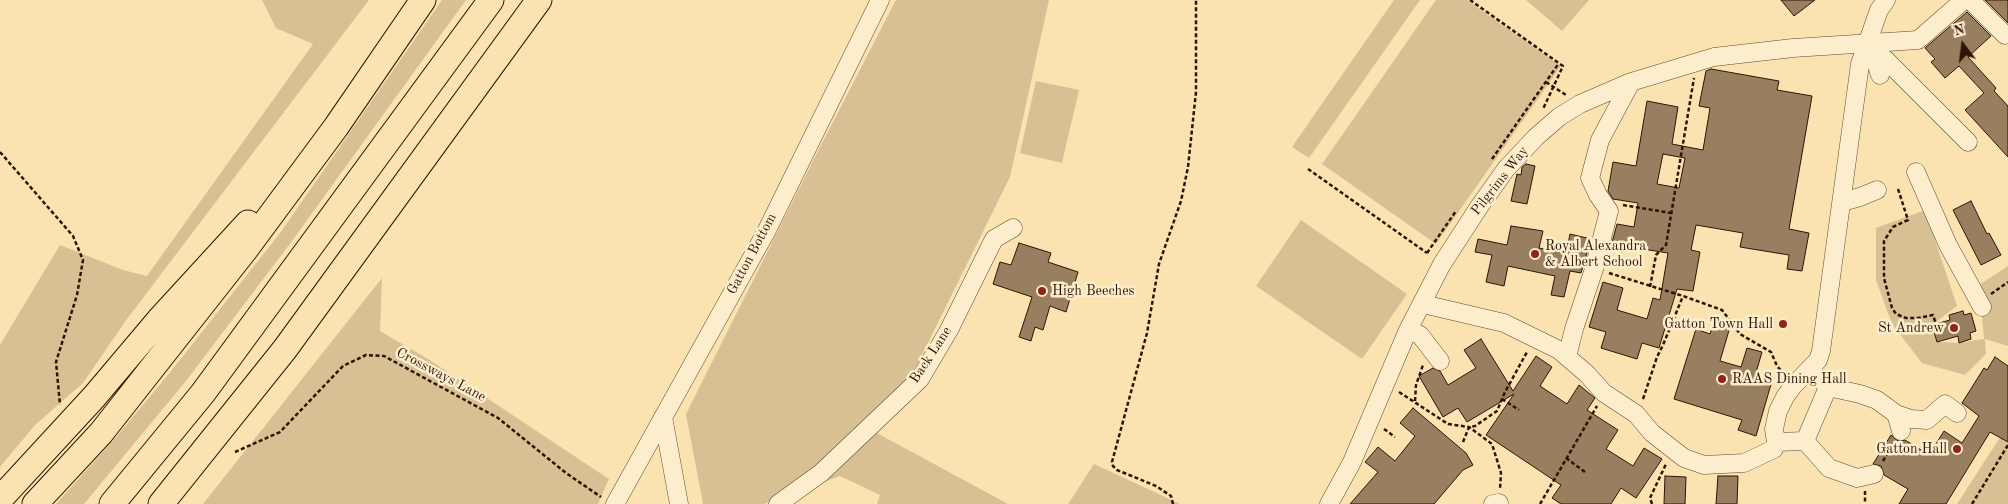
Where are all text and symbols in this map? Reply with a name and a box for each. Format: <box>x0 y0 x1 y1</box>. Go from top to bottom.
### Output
north arrow <box>1938 20 1988 70</box>
text: N <box>1952 22 1966 39</box>
street label: Pilgrims Way <box>1468 143 1532 219</box>
street label: Gatton Bottom <box>724 210 780 298</box>
place label: Royal Alexandra & Albert School <box>1545 238 1646 270</box>
marker: Royal Alexandra & Albert School <box>1529 248 1541 260</box>
place label: High Beeches <box>1052 283 1135 299</box>
marker: High Beeches <box>1036 285 1048 297</box>
place label: Gatton Town Hall <box>1664 316 1773 332</box>
marker: Gatton Town Hall <box>1777 318 1789 330</box>
place label: St Andrew <box>1878 320 1944 336</box>
marker: St Andrew <box>1948 322 1960 334</box>
street label: Back Lane <box>906 324 956 386</box>
street label: Crossways Lane <box>393 344 489 406</box>
place label: RAAS Dining Hall <box>1732 371 1847 387</box>
marker: RAAS Dining Hall <box>1716 373 1728 385</box>
place label: Gatton Hall <box>1876 441 1947 457</box>
marker: Gatton Hall <box>1951 443 1963 455</box>

